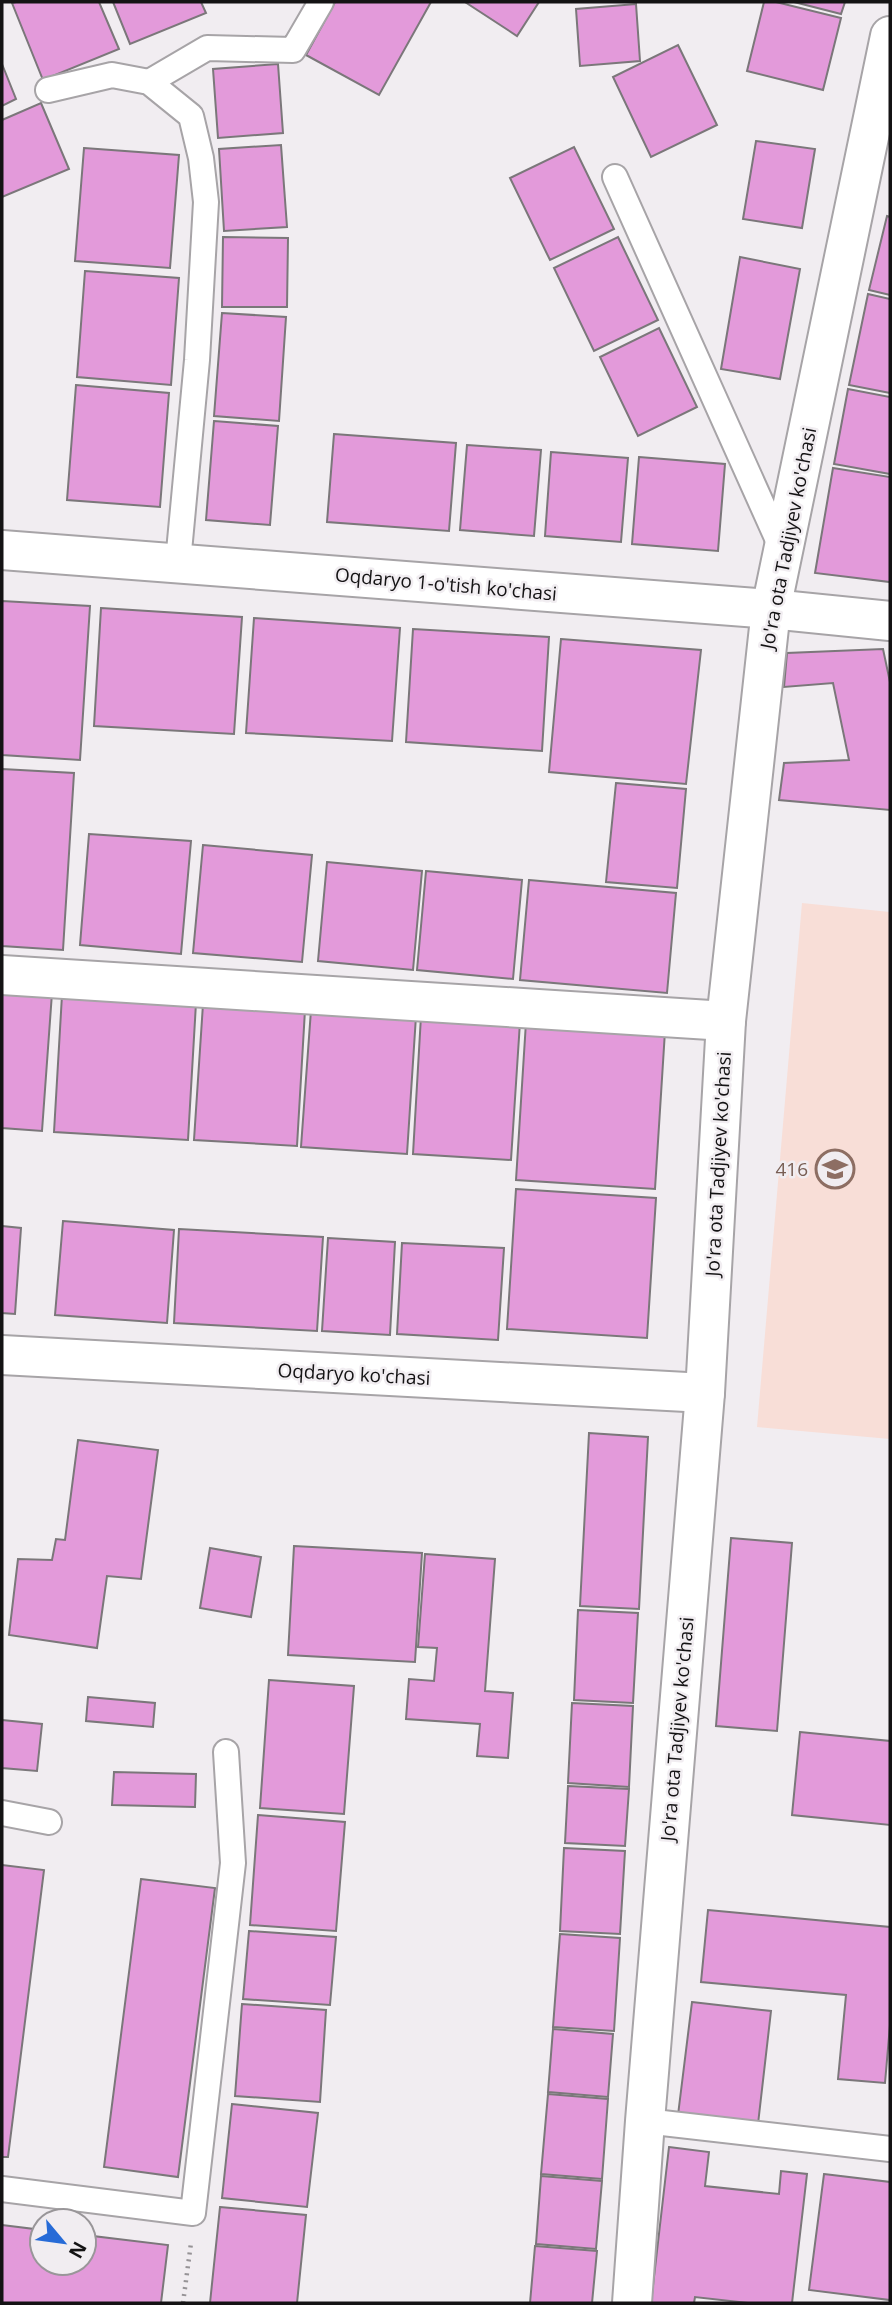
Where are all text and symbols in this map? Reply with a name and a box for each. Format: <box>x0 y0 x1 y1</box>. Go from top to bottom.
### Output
street label: Jo'ra ota Tadjiyev ko'chasi <box>753 425 822 653</box>
street label: Oqdaryo 1-o'tish ko'chasi <box>334 561 558 607</box>
street label: Jo'ra ota Tadjiyev ko'chasi <box>699 1051 737 1279</box>
school or university icon: 416 <box>814 1148 856 1190</box>
place label: 416 <box>775 1156 808 1182</box>
street label: Oqdaryo ko'chasi <box>277 1357 431 1391</box>
street label: Jo'ra ota Tadjiyev ko'chasi <box>654 1616 700 1844</box>
north arrow <box>28 2207 98 2277</box>
text: N <box>63 2237 93 2263</box>

